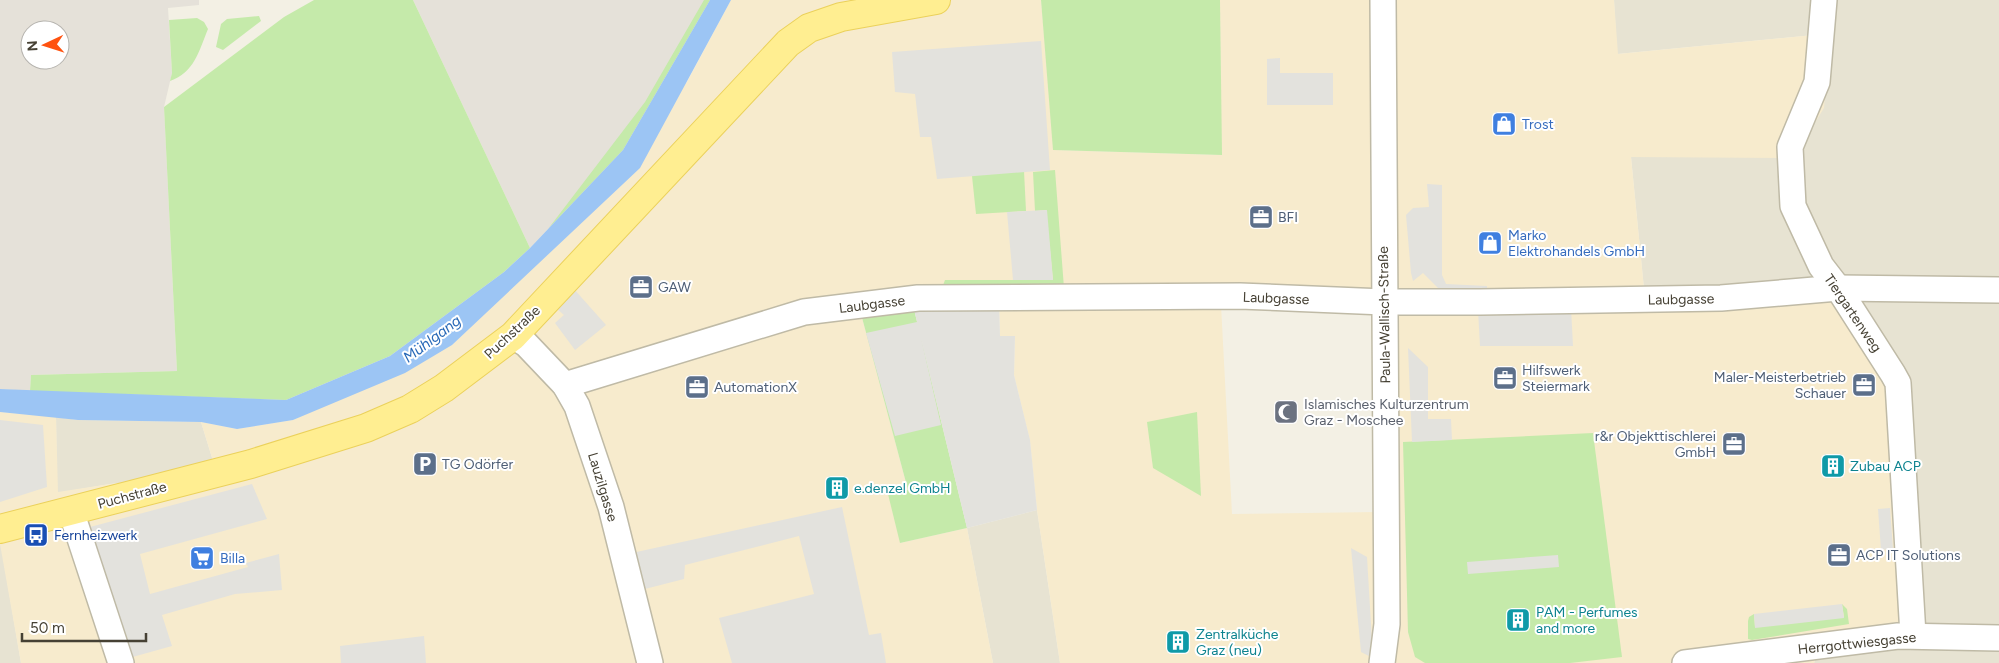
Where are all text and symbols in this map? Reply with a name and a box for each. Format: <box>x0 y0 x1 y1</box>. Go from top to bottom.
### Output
north arrow <box>20 20 70 70</box>
text: N <box>24 40 41 52</box>
shop icon: Trost <box>1491 111 1517 137</box>
place label: Trost <box>1522 116 1554 133</box>
office icon: BFI <box>1248 204 1274 230</box>
place label: BFI <box>1278 209 1298 226</box>
place label: Marko Elektrohandels GmbH <box>1508 227 1645 260</box>
shop icon: Marko Elektrohandels GmbH <box>1477 230 1503 256</box>
street label: Paula-Wallisch-Straße <box>1375 246 1394 384</box>
street label: Tiergartenweg <box>1820 271 1885 356</box>
office icon: GAW <box>628 274 654 300</box>
place label: GAW <box>658 279 692 296</box>
street label: Laubgasse <box>1242 289 1310 308</box>
street label: Laubgasse <box>1648 290 1715 309</box>
street label: Laubgasse <box>838 292 906 317</box>
street label: Puchstraße <box>481 302 544 363</box>
water label: Mühlgang <box>400 311 465 367</box>
place label: Hilfswerk Steiermark <box>1522 362 1590 395</box>
office icon: Hilfswerk Steiermark <box>1492 365 1518 391</box>
place label: Maler-Meisterbetrieb Schauer <box>1714 369 1846 402</box>
office icon: Maler-Meisterbetrieb Schauer <box>1851 372 1877 398</box>
office icon: AutomationX <box>684 374 710 400</box>
place label: AutomationX <box>714 379 797 396</box>
place label: Islamisches Kulturzentrum Graz - Moschee <box>1304 396 1469 429</box>
mosque icon: Islamisches Kulturzentrum Graz - Moschee <box>1273 399 1299 425</box>
place label: r&r Objekttischlerei GmbH <box>1595 428 1716 461</box>
office icon: r&r Objekttischlerei GmbH <box>1721 431 1747 457</box>
street label: Lauzilgasse <box>584 450 621 524</box>
parking icon: TG Odörfer <box>412 451 438 477</box>
building icon: Zubau ACP <box>1820 453 1846 479</box>
place label: TG Odörfer <box>442 456 514 473</box>
place label: Zubau ACP <box>1850 458 1921 475</box>
building icon: e.denzel GmbH <box>824 475 850 501</box>
street label: Puchstraße <box>96 478 169 513</box>
place label: e.denzel GmbH <box>854 480 951 497</box>
bus stop icon: Fernheizwerk <box>23 522 49 548</box>
place label: Fernheizwerk <box>54 527 137 544</box>
office icon: ACP IT Solutions <box>1826 542 1852 568</box>
supermarket icon: Billa <box>189 545 215 571</box>
place label: ACP IT Solutions <box>1856 547 1960 564</box>
place label: Billa <box>220 550 245 567</box>
place label: PAM - Perfumes and more <box>1536 604 1638 637</box>
building icon: PAM - Perfumes and more <box>1505 607 1531 633</box>
scale bar <box>22 610 146 642</box>
text: 50 m <box>30 619 65 637</box>
place label: Zentralküche Graz (neu) <box>1196 626 1279 659</box>
building icon: Zentralküche Graz (neu) <box>1165 629 1191 655</box>
street label: Herrgottwiesgasse <box>1797 629 1917 658</box>

